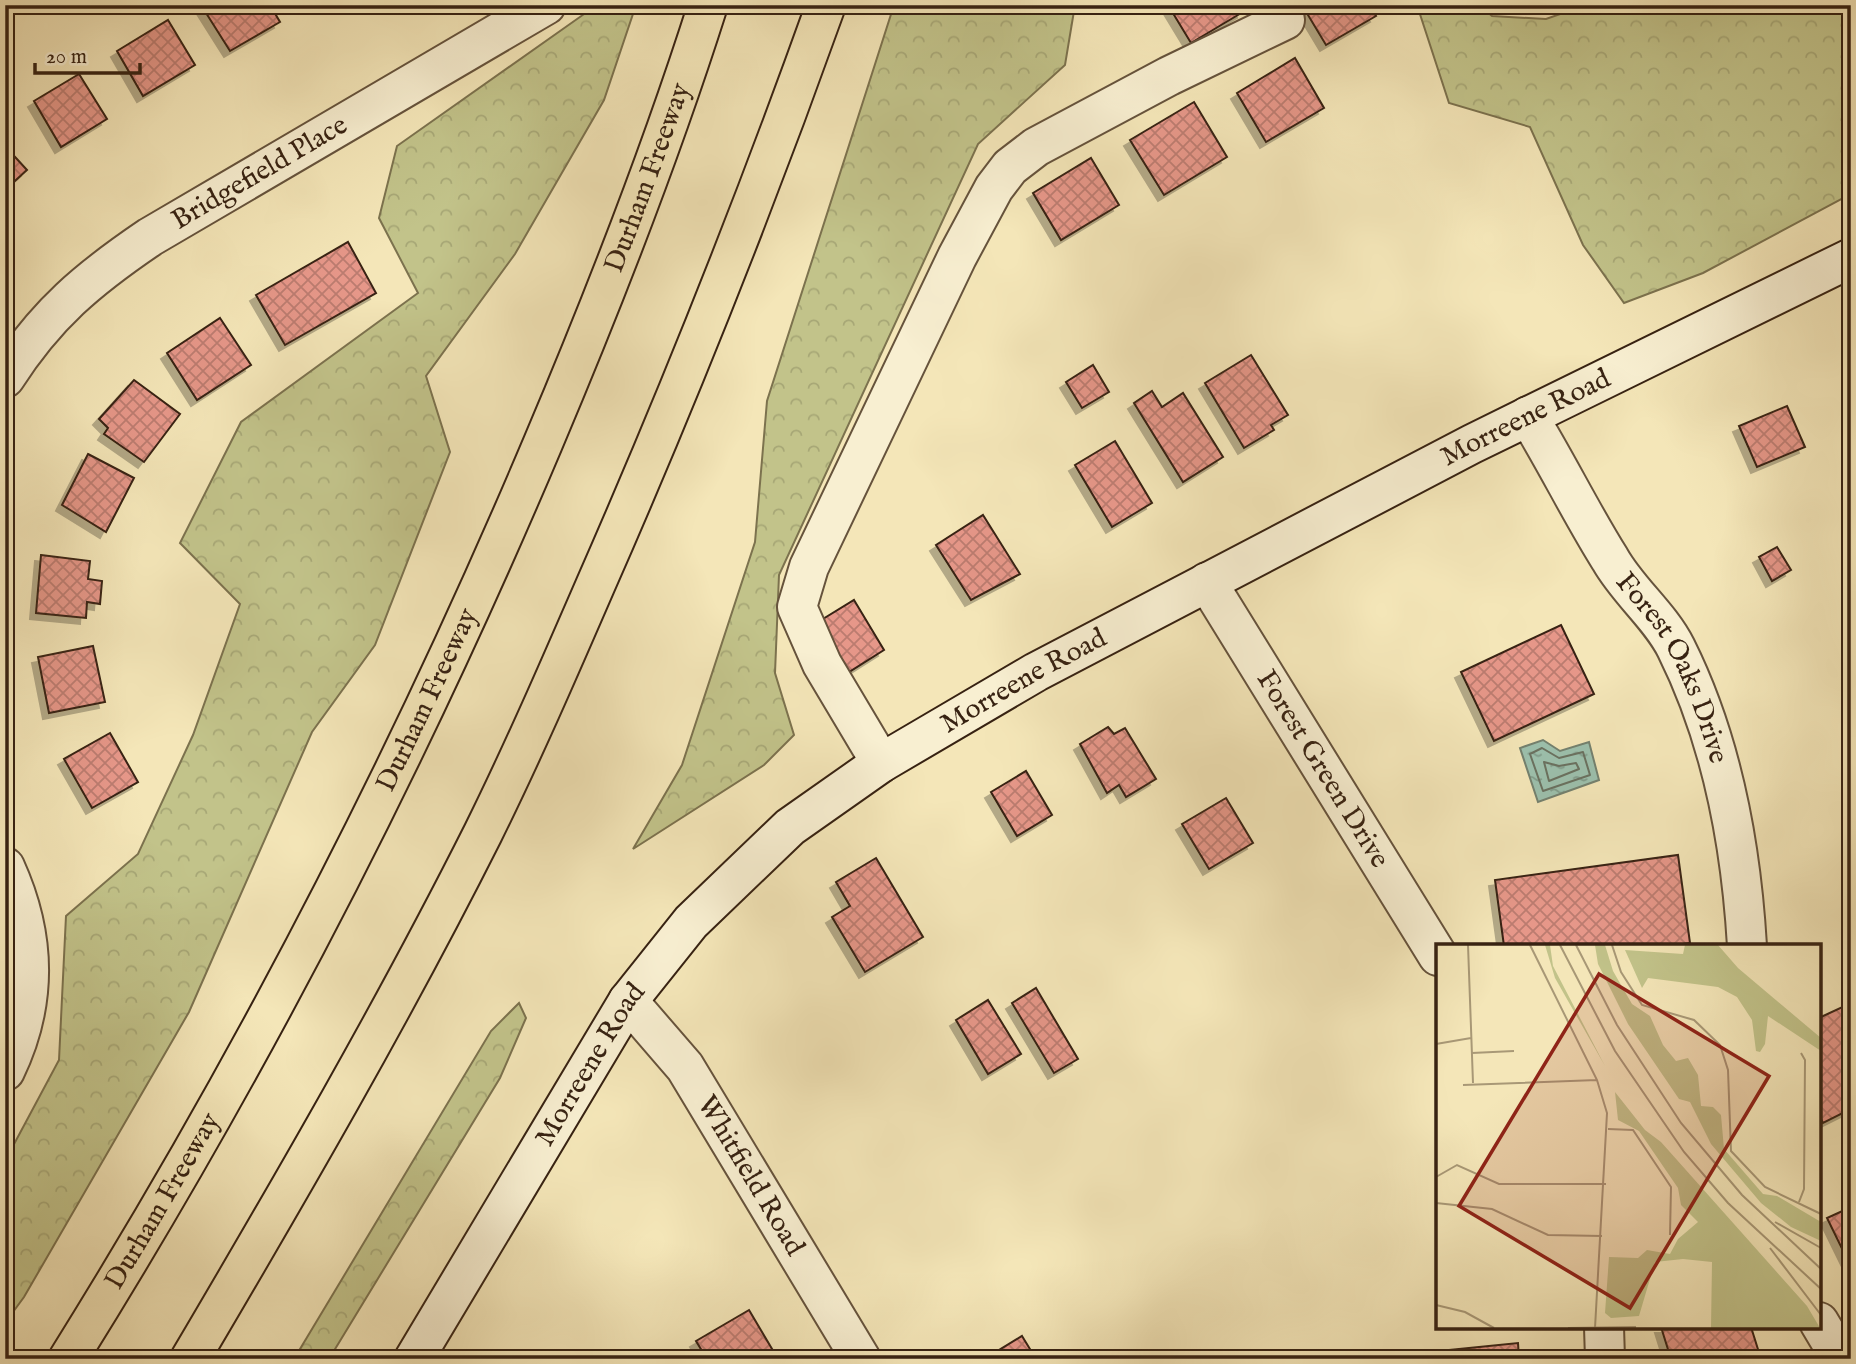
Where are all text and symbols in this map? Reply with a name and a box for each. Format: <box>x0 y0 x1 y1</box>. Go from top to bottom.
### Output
scale bar <box>35 32 140 76</box>
text: 20 m <box>46 44 87 71</box>
street label: Durham Freeway <box>597 78 698 278</box>
street label: Bridgefield Place <box>165 108 354 238</box>
street label: Morreene Road <box>1435 361 1616 475</box>
street label: Forest Oaks Drive <box>1608 566 1736 767</box>
street label: Durham Freeway <box>369 602 486 798</box>
street label: Morreene Road <box>934 621 1112 742</box>
street label: Forest Green Drive <box>1248 664 1397 875</box>
inset map <box>1436 944 1821 1329</box>
street label: Morreene Road <box>528 976 653 1153</box>
street label: Whitfield Road <box>689 1089 812 1262</box>
street label: Durham Freeway <box>97 1106 228 1296</box>

